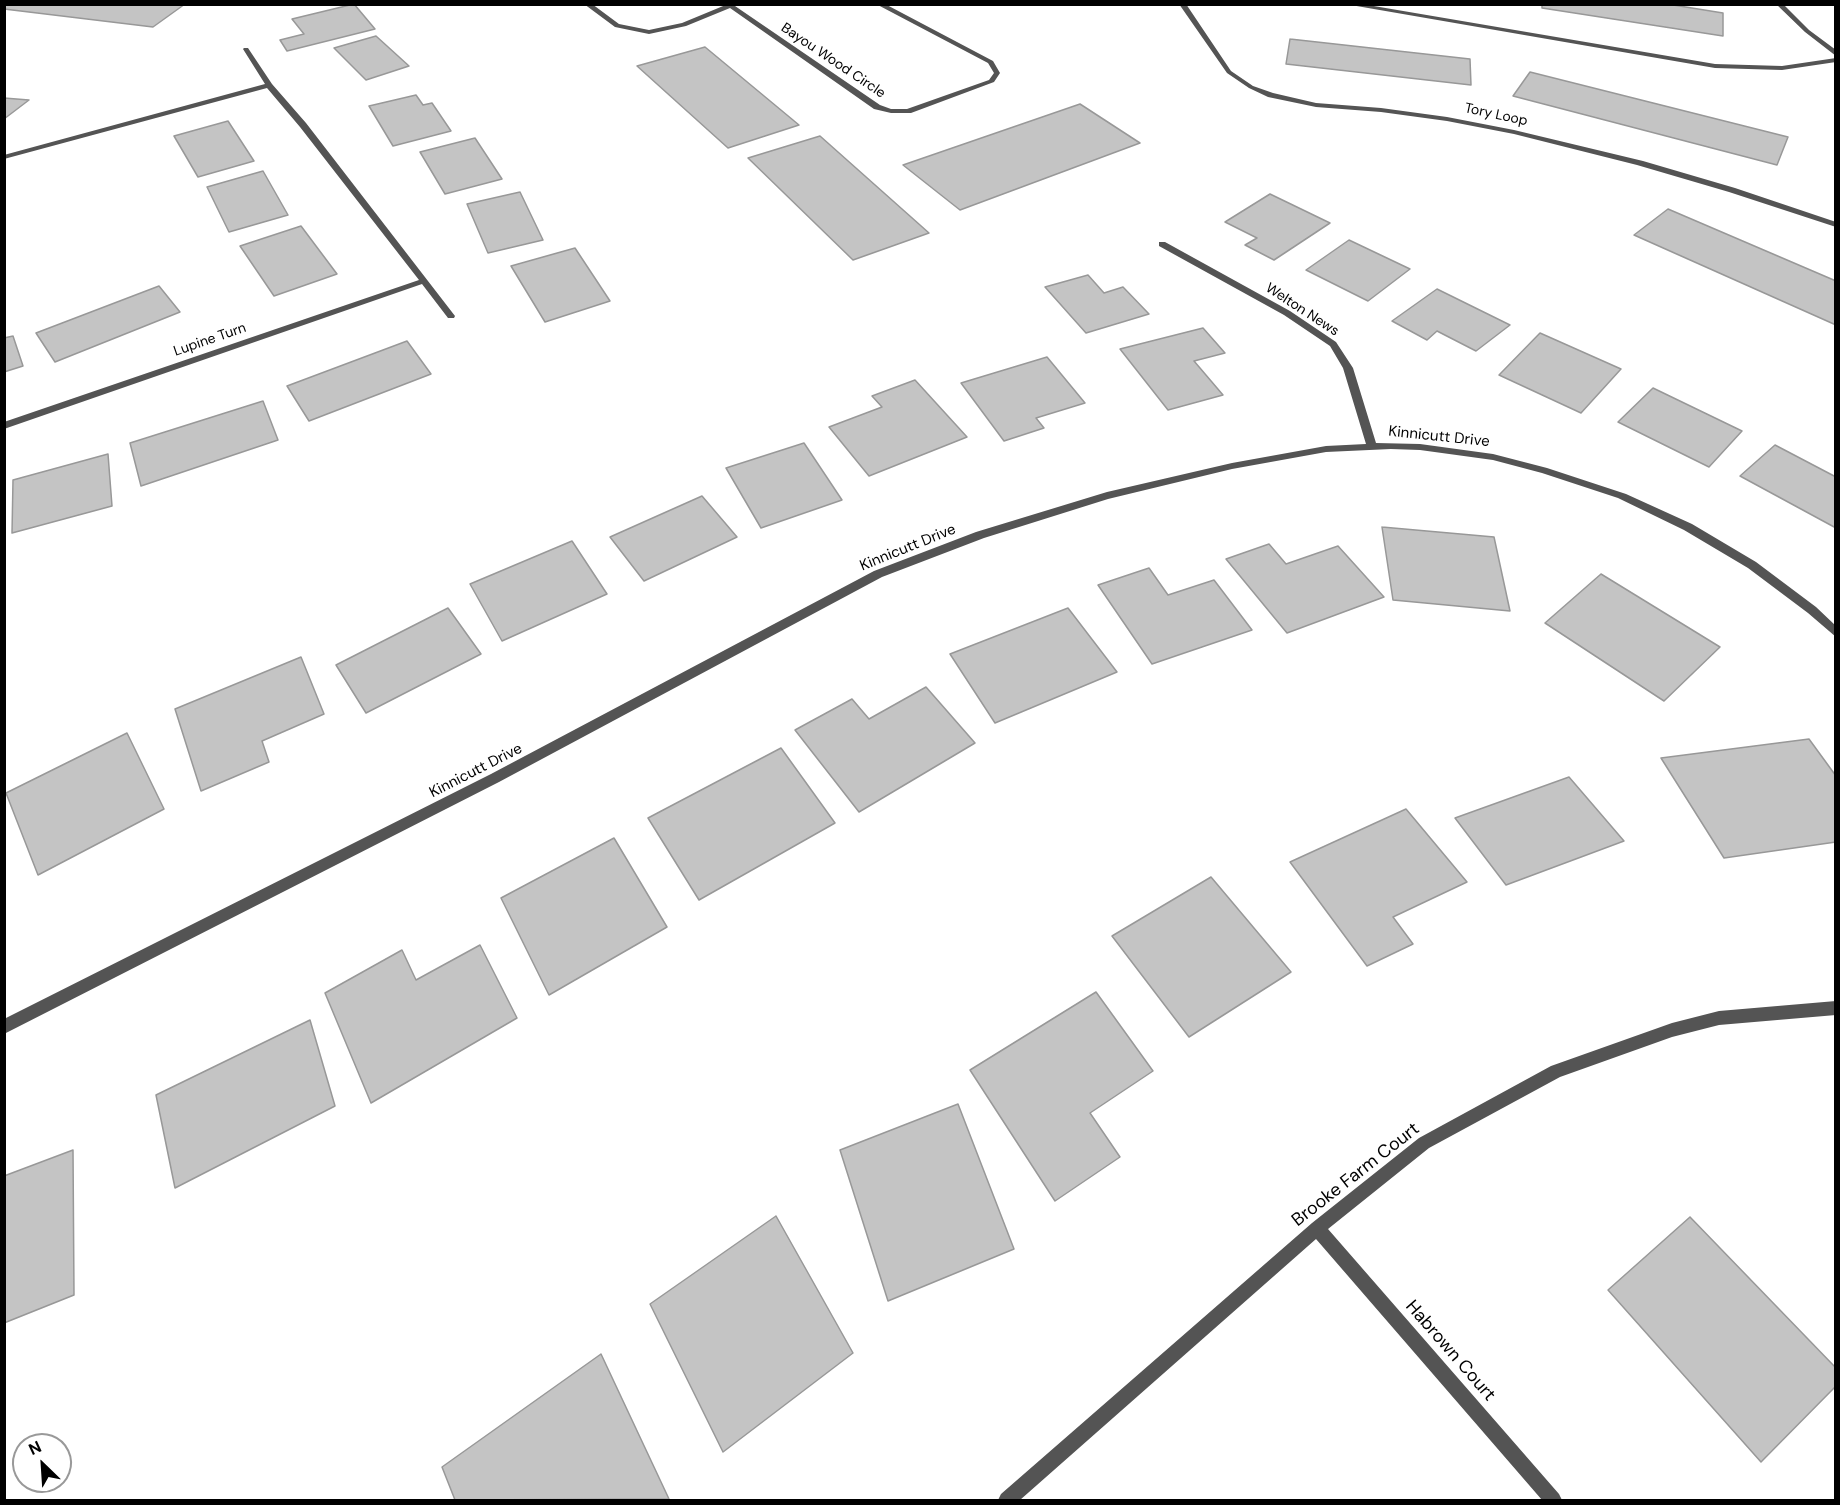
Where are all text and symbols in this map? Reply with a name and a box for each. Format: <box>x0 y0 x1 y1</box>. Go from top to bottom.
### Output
street label: Bayou Wood Circle <box>778 20 888 102</box>
street label: Tory Loop <box>1463 100 1529 130</box>
street label: Welton News <box>1262 280 1342 340</box>
street label: Lupine Turn <box>172 320 248 360</box>
street label: Kinnicutt Drive <box>1388 423 1490 451</box>
street label: Kinnicutt Drive <box>858 521 958 575</box>
street label: Kinnicutt Drive <box>427 740 525 802</box>
street label: Brooke Farm Court <box>1288 1119 1424 1231</box>
street label: Habrown Court <box>1400 1296 1500 1406</box>
north arrow <box>12 1433 72 1493</box>
text: N <box>25 1436 45 1460</box>

